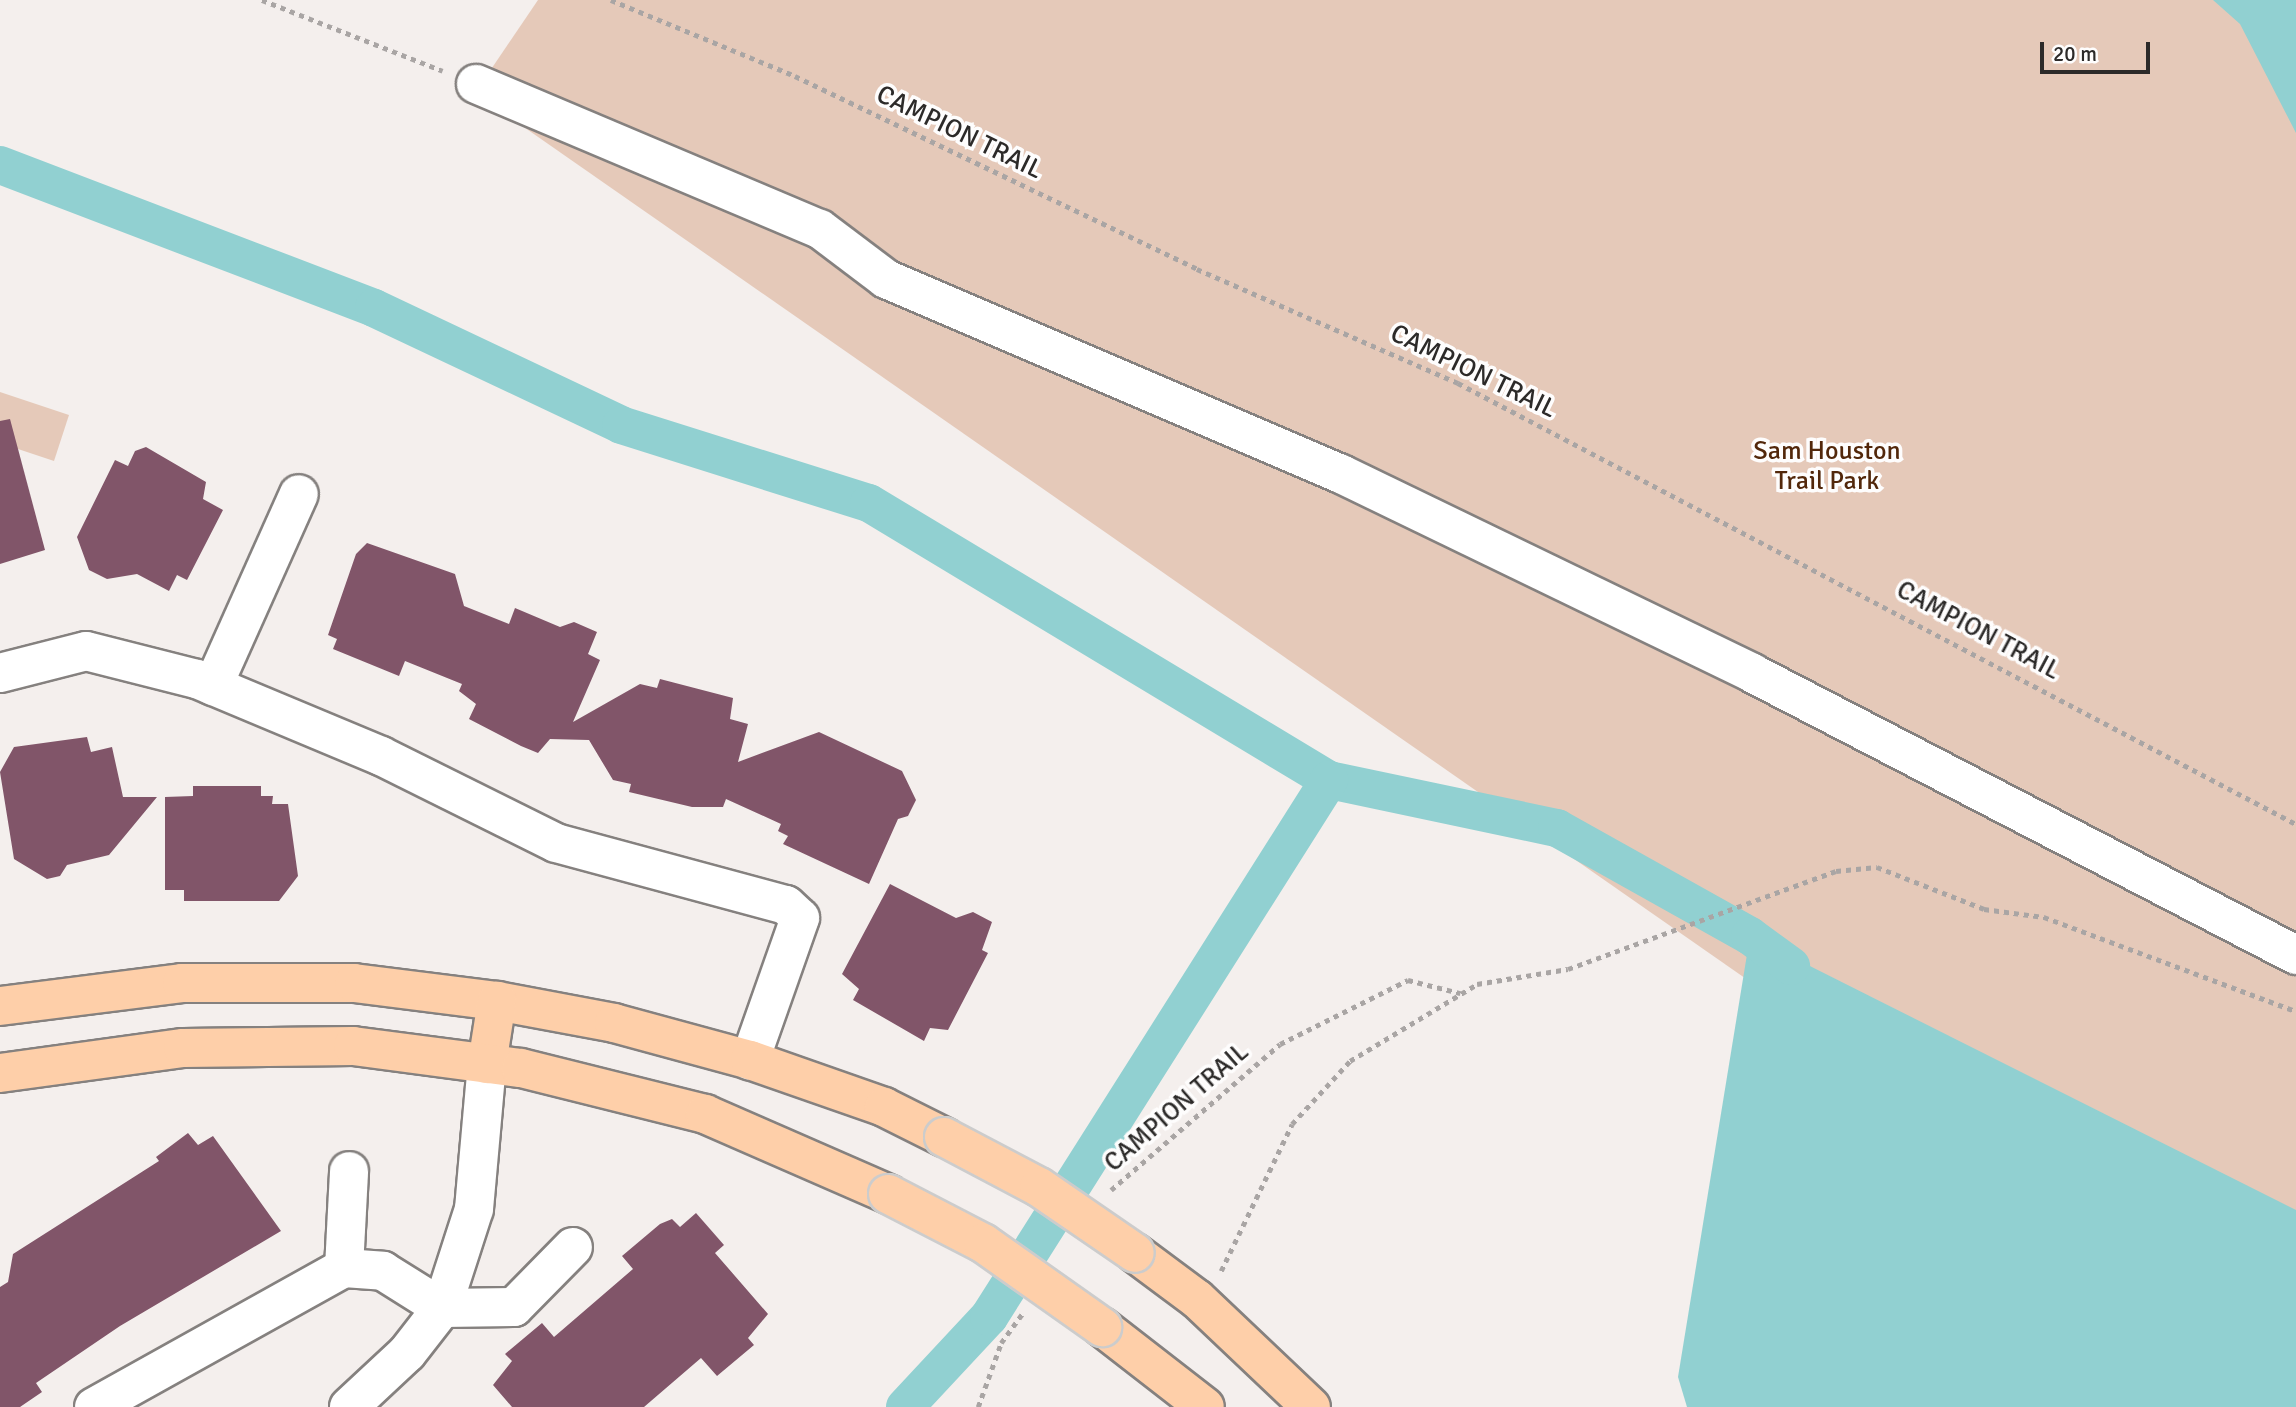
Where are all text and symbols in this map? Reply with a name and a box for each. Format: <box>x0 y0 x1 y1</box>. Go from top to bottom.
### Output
scale bar <box>2044 28 2154 72</box>
text: 20 m <box>2053 41 2097 67</box>
street label: CAMPION TRAIL <box>871 79 1047 187</box>
street label: CAMPION TRAIL <box>1385 318 1561 426</box>
park label: Sam Houston Trail Park <box>1753 436 1901 498</box>
street label: CAMPION TRAIL <box>1891 575 2065 687</box>
street label: CAMPION TRAIL <box>1099 1037 1255 1179</box>

